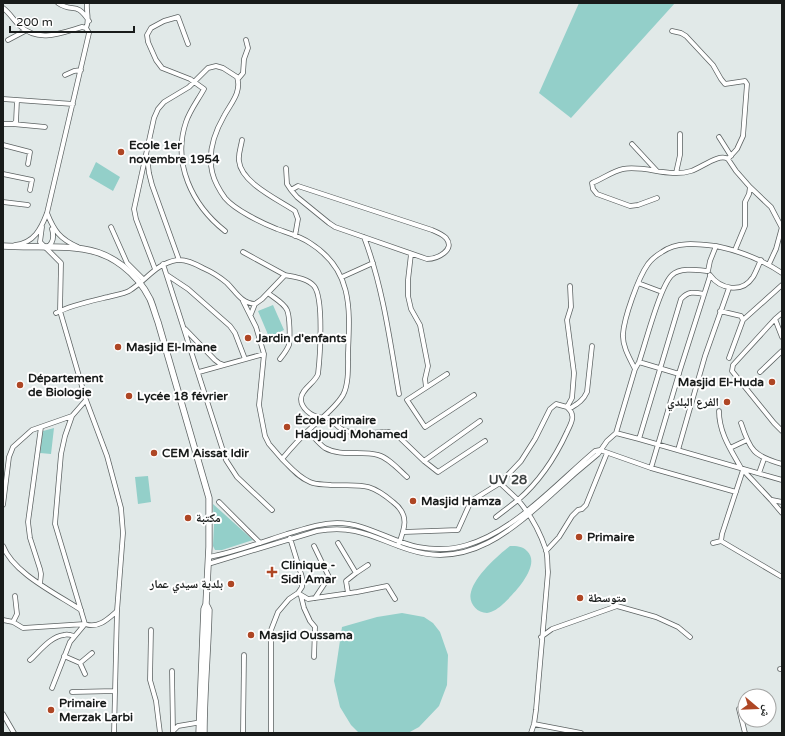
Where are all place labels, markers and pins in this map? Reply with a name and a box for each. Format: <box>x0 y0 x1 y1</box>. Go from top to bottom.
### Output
place label: Ecole 1er novembre 1954 <box>129 138 220 166</box>
marker: Ecole 1er novembre 1954 <box>116 147 126 157</box>
place label: Jardin d'enfants <box>255 331 347 345</box>
marker: Jardin d'enfants <box>243 333 253 343</box>
place label: Masjid El-Imane <box>126 340 217 355</box>
marker: Masjid El-Imane <box>113 342 123 352</box>
place label: Département de Biologie <box>28 371 104 400</box>
place label: Masjid El-Huda <box>678 375 764 390</box>
marker: Masjid El-Huda <box>767 377 777 387</box>
marker: Département de Biologie <box>15 380 25 390</box>
place label: Lycée 18 février <box>137 389 228 404</box>
marker: Lycée 18 février <box>124 391 134 401</box>
place label: الفرع البلدي <box>667 395 719 412</box>
marker: الفرع البلدي <box>722 397 732 407</box>
place label: École primaire Hadjoudj Mohamed <box>295 413 408 442</box>
marker: École primaire Hadjoudj Mohamed <box>282 422 292 432</box>
place label: CEM Aissat Idir <box>162 446 249 460</box>
marker: CEM Aissat Idir <box>149 448 159 458</box>
place label: Masjid Hamza <box>421 494 502 509</box>
marker: Masjid Hamza <box>408 496 418 506</box>
place label: مكتبة <box>196 511 221 525</box>
marker: مكتبة <box>183 513 193 523</box>
place label: Primaire <box>587 530 635 544</box>
marker: Primaire <box>574 532 584 542</box>
place label: Clinique - Sidi Amar <box>281 558 337 586</box>
marker: Clinique - Sidi Amar <box>266 566 278 578</box>
place label: بلدية سيدي عمار <box>149 577 223 594</box>
marker: بلدية سيدي عمار <box>226 579 236 589</box>
place label: متوسطة <box>588 591 627 605</box>
marker: متوسطة <box>575 593 585 603</box>
place label: Masjid Oussama <box>259 628 353 643</box>
marker: Masjid Oussama <box>246 630 256 640</box>
place label: Primaire Merzak Larbi <box>59 696 133 724</box>
marker: Primaire Merzak Larbi <box>46 705 56 715</box>

